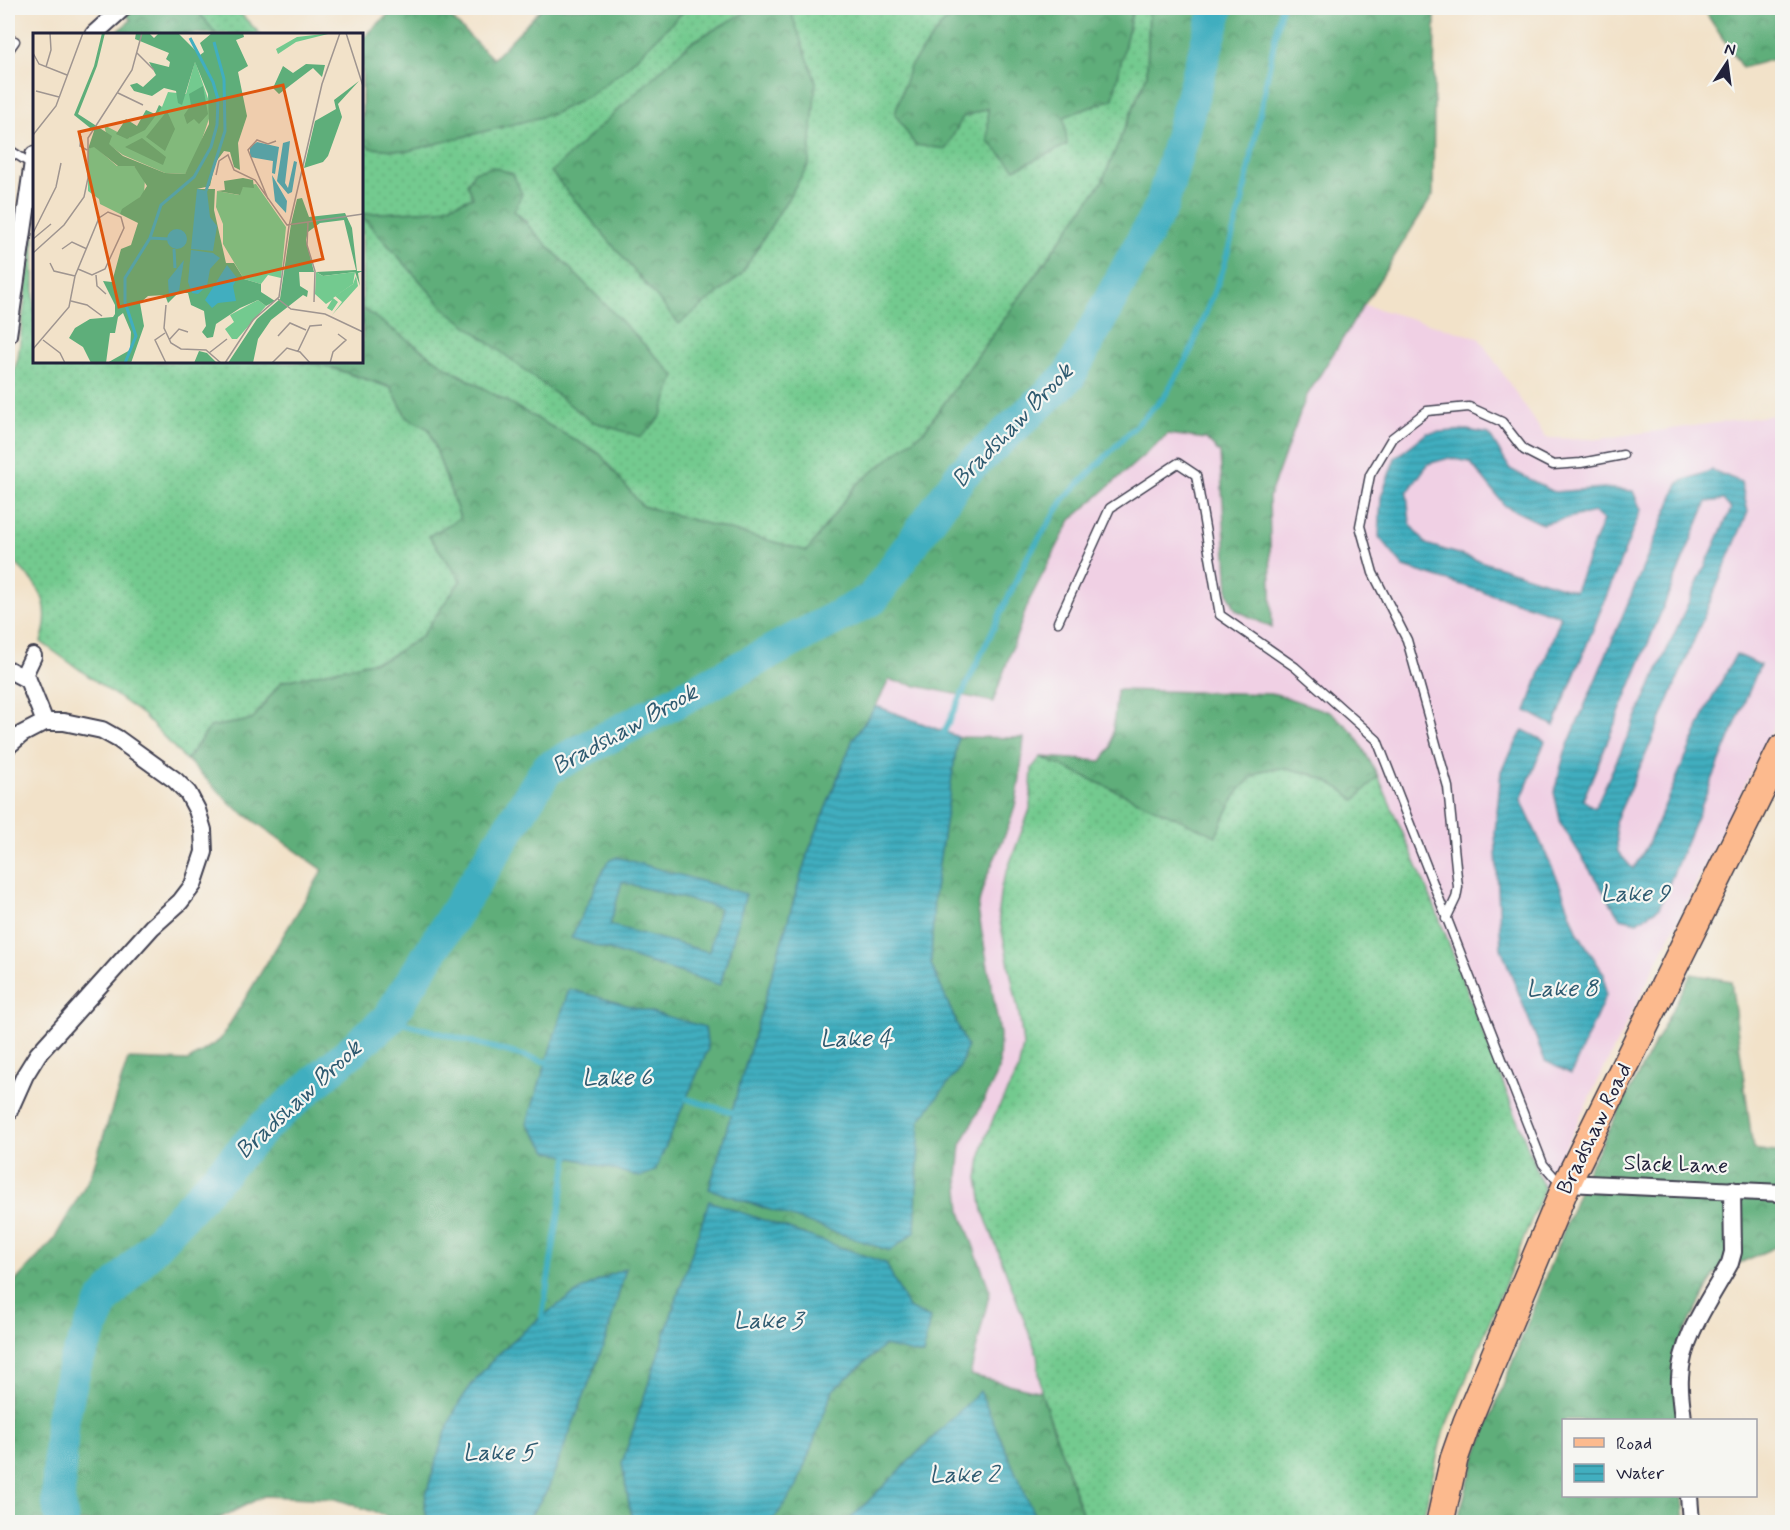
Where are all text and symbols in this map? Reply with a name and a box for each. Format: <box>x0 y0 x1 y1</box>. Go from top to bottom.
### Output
inset map <box>33 33 363 363</box>
north arrow <box>1697 33 1757 93</box>
text: N <box>1722 38 1738 61</box>
water label: Bradshaw Brook <box>946 356 1082 495</box>
water label: Bradshaw Brook <box>547 676 705 783</box>
water label: Lake 9 <box>1600 879 1673 910</box>
water label: Lake 8 <box>1526 974 1599 1005</box>
water label: Lake 4 <box>820 1024 893 1055</box>
water label: Bradshaw Brook <box>229 1032 370 1166</box>
street label: Bradshaw Road <box>1551 1059 1639 1199</box>
water label: Lake 6 <box>582 1063 653 1094</box>
street label: Slack Lane <box>1623 1149 1729 1181</box>
water label: Lake 3 <box>734 1306 807 1337</box>
legend <box>1562 1419 1757 1497</box>
text: Road <box>1616 1432 1652 1456</box>
water label: Lake 5 <box>463 1438 539 1469</box>
water label: Lake 2 <box>929 1460 1001 1491</box>
text: Water <box>1616 1462 1665 1486</box>

